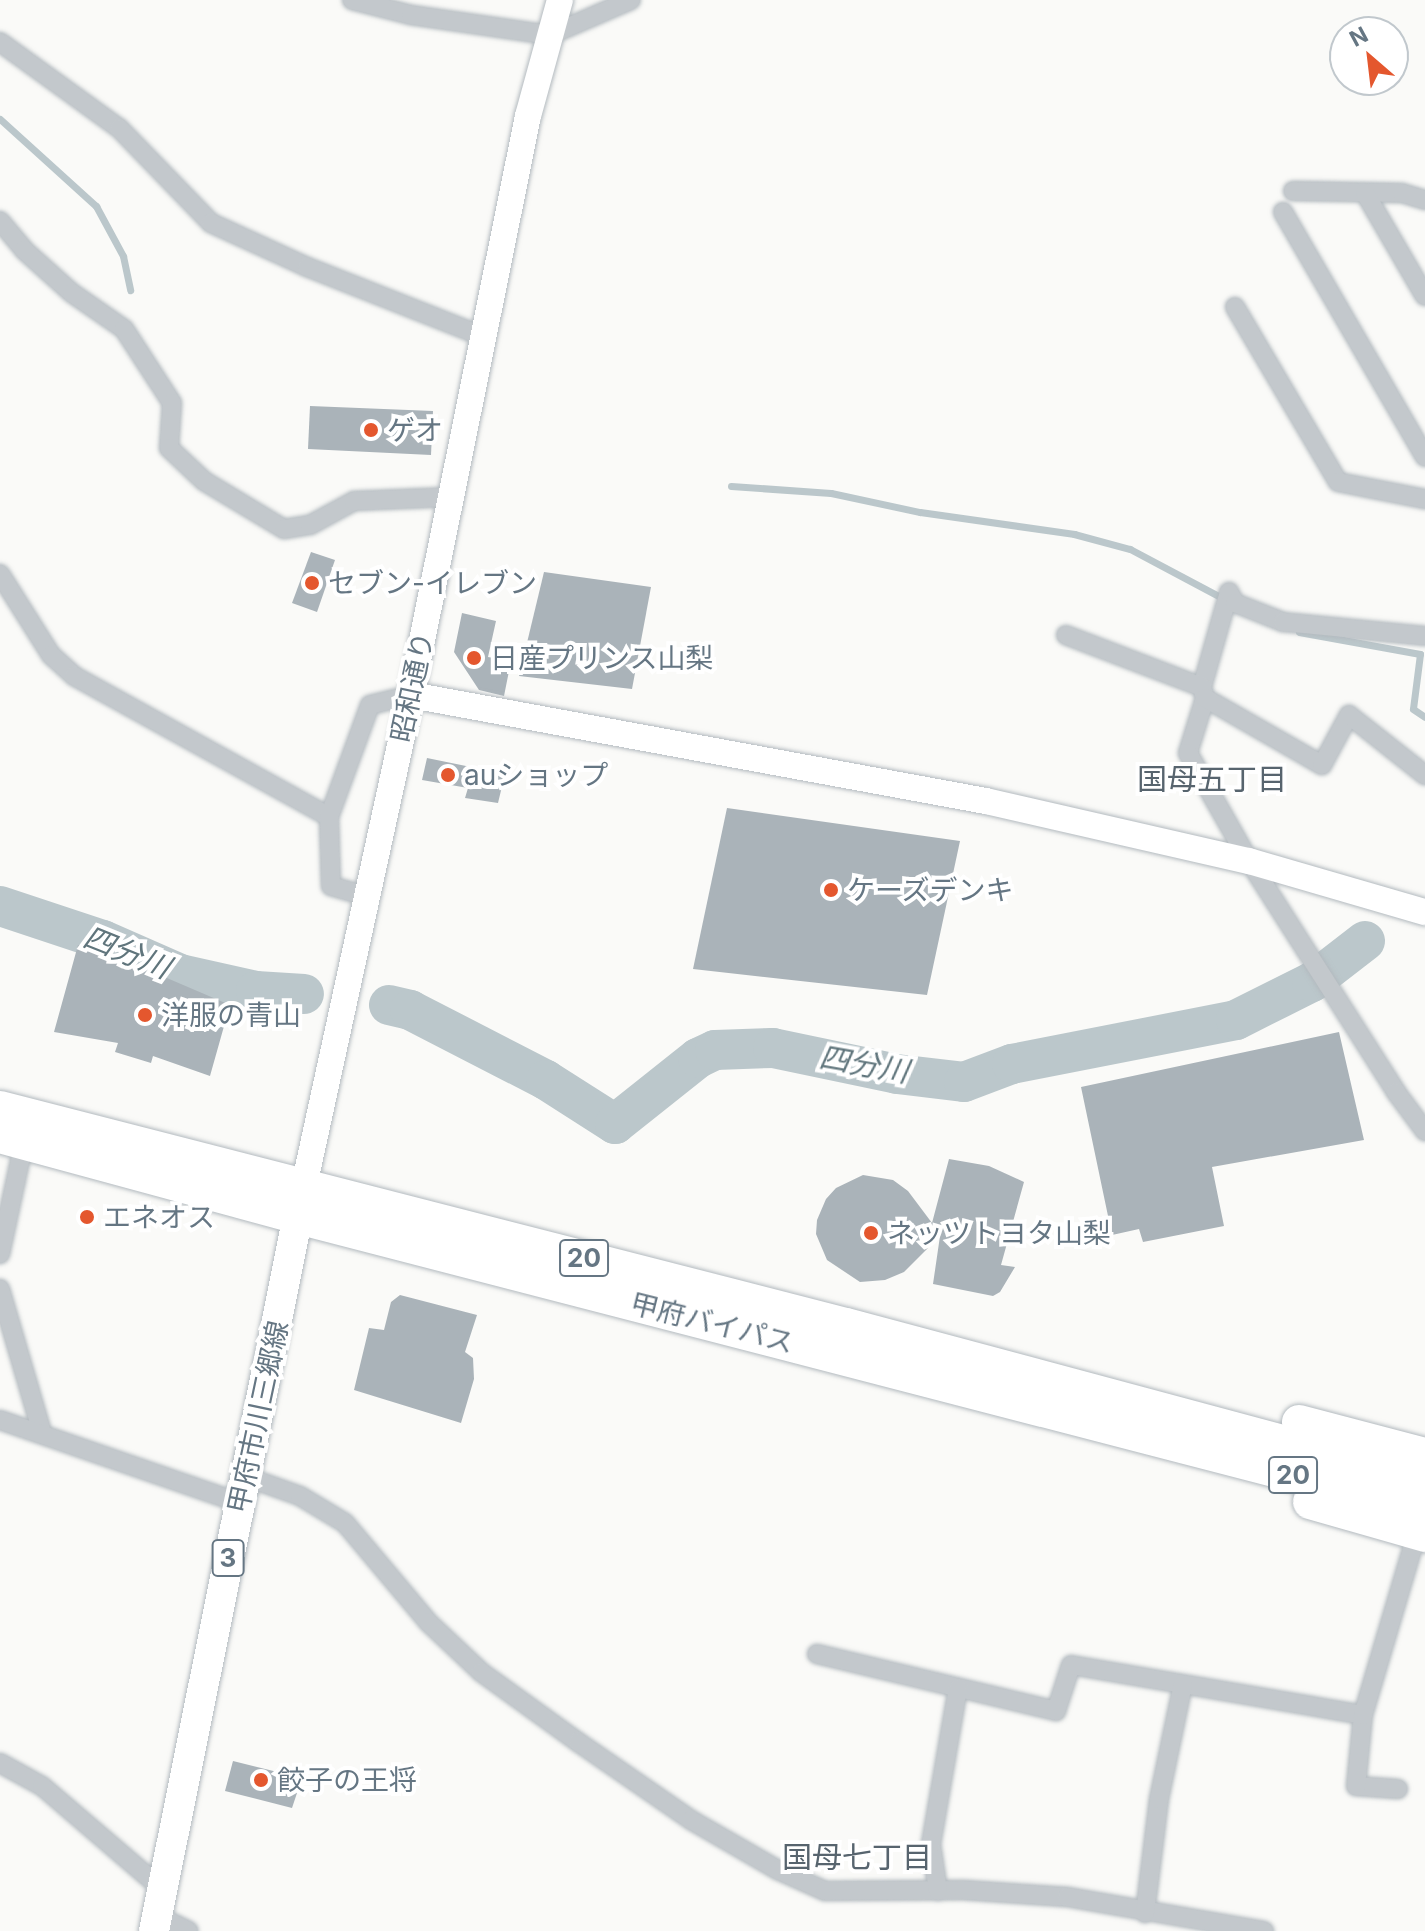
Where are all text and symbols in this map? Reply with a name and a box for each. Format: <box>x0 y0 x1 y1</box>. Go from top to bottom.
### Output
north arrow <box>1329 16 1409 96</box>
text: N <box>1345 21 1372 52</box>
place label: ゲオ <box>387 413 443 447</box>
marker: ゲオ <box>362 421 380 439</box>
place label: セブン-イレブン <box>328 566 537 600</box>
marker: セブン-イレブン <box>303 574 321 592</box>
street label: 昭和通り <box>384 629 440 745</box>
place label: 日産プリンス山梨 <box>490 641 714 675</box>
marker: 日産プリンス山梨 <box>465 649 483 667</box>
place label: auショップ <box>464 758 608 792</box>
district label: 国母五丁目 <box>1137 761 1287 797</box>
marker: auショップ <box>439 766 457 784</box>
place label: ケーズデンキ <box>847 873 1015 907</box>
marker: ケーズデンキ <box>822 881 840 899</box>
water label: 四分川 <box>79 918 175 986</box>
place label: 洋服の青山 <box>161 998 301 1032</box>
marker: 洋服の青山 <box>136 1006 154 1024</box>
water label: 四分川 <box>817 1038 911 1090</box>
place label: エネオス <box>103 1200 215 1234</box>
marker: エネオス <box>78 1208 96 1226</box>
place label: ネッツトヨタ山梨 <box>887 1216 1111 1250</box>
marker: ネッツトヨタ山梨 <box>862 1224 880 1242</box>
road number: 20 <box>558 1236 610 1280</box>
street label: 甲府バイパス <box>626 1286 798 1360</box>
street label: 甲府市川三郷線 <box>221 1318 295 1516</box>
road number: 20 <box>1267 1453 1319 1497</box>
road number: 3 <box>210 1536 246 1580</box>
place label: 餃子の王将 <box>277 1763 417 1797</box>
marker: 餃子の王将 <box>252 1771 270 1789</box>
district label: 国母七丁目 <box>782 1839 932 1875</box>

